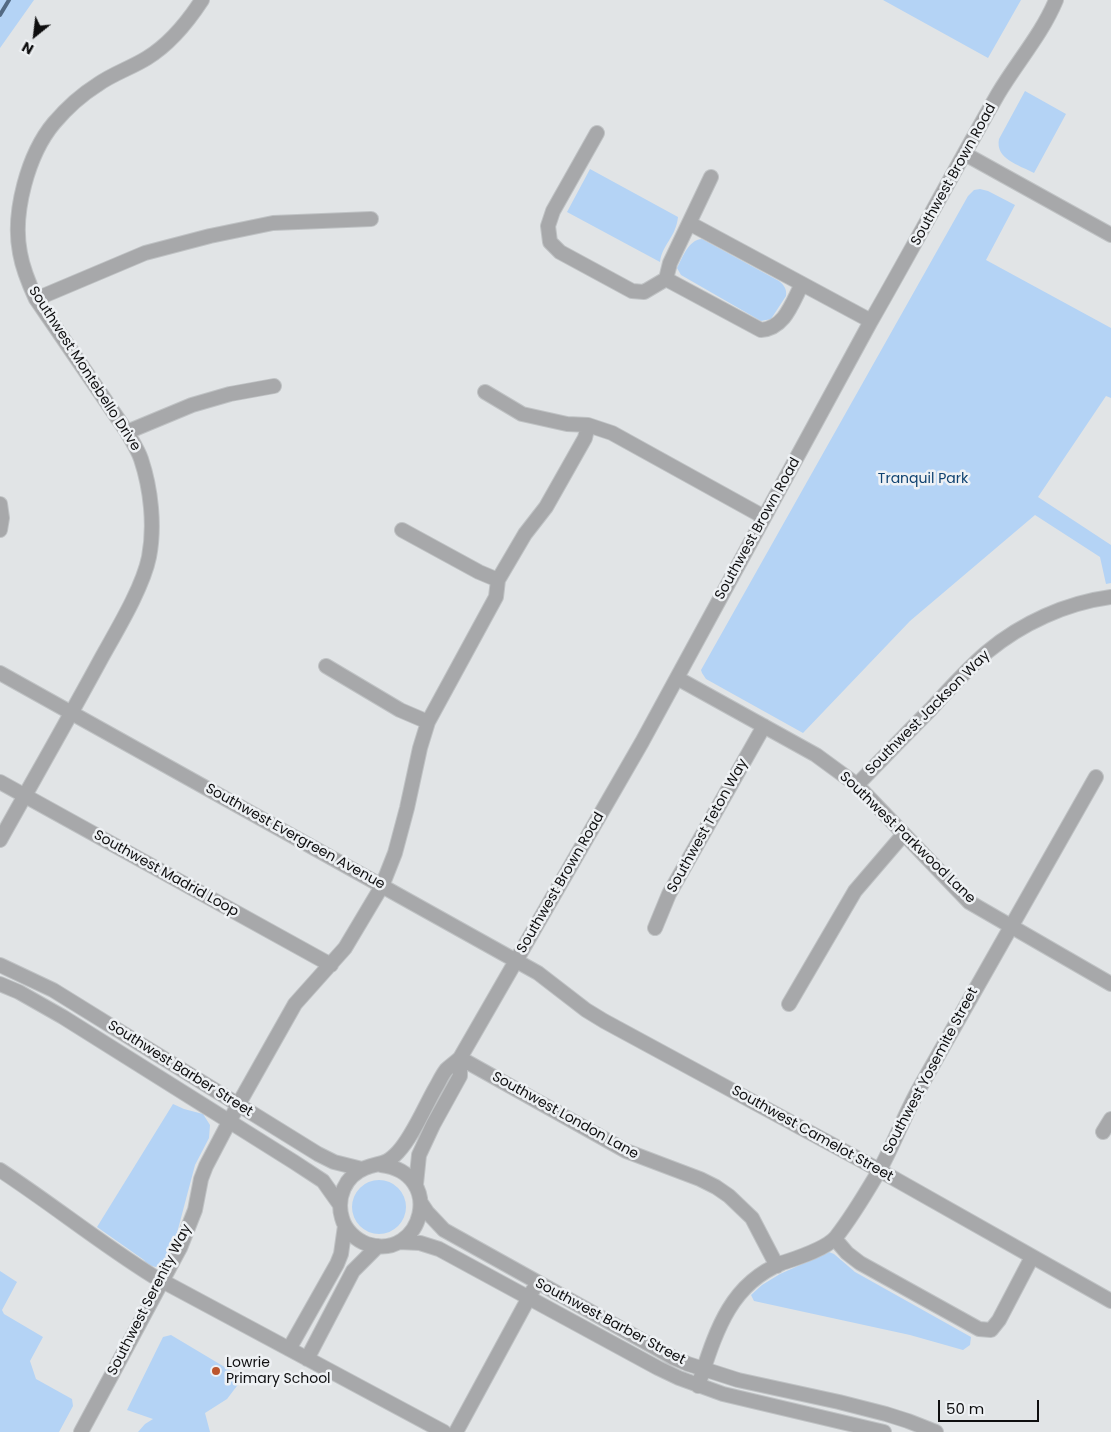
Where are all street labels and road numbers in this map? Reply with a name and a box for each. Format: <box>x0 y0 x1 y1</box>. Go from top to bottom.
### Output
street label: Southwest Brown Road <box>908 101 1000 249</box>
street label: Southwest Montebello Drive <box>24 283 144 455</box>
street label: Southwest Brown Road <box>712 455 804 603</box>
street label: Southwest Jackson Way <box>862 647 994 779</box>
street label: Southwest Teton Way <box>664 756 752 896</box>
street label: Southwest Parkwood Lane <box>836 769 978 907</box>
street label: Southwest Evergreen Avenue <box>202 781 388 893</box>
street label: Southwest Brown Road <box>514 810 608 956</box>
street label: Southwest Madrid Loop <box>91 827 241 921</box>
street label: Southwest Yosemite Street <box>880 985 982 1157</box>
street label: Southwest Barber Street <box>104 1017 256 1121</box>
street label: Southwest London Lane <box>489 1069 641 1163</box>
street label: Southwest Camelot Street <box>728 1083 896 1185</box>
street label: Southwest Serenity Way <box>105 1222 195 1378</box>
street label: Southwest Barber Street <box>532 1275 688 1369</box>

